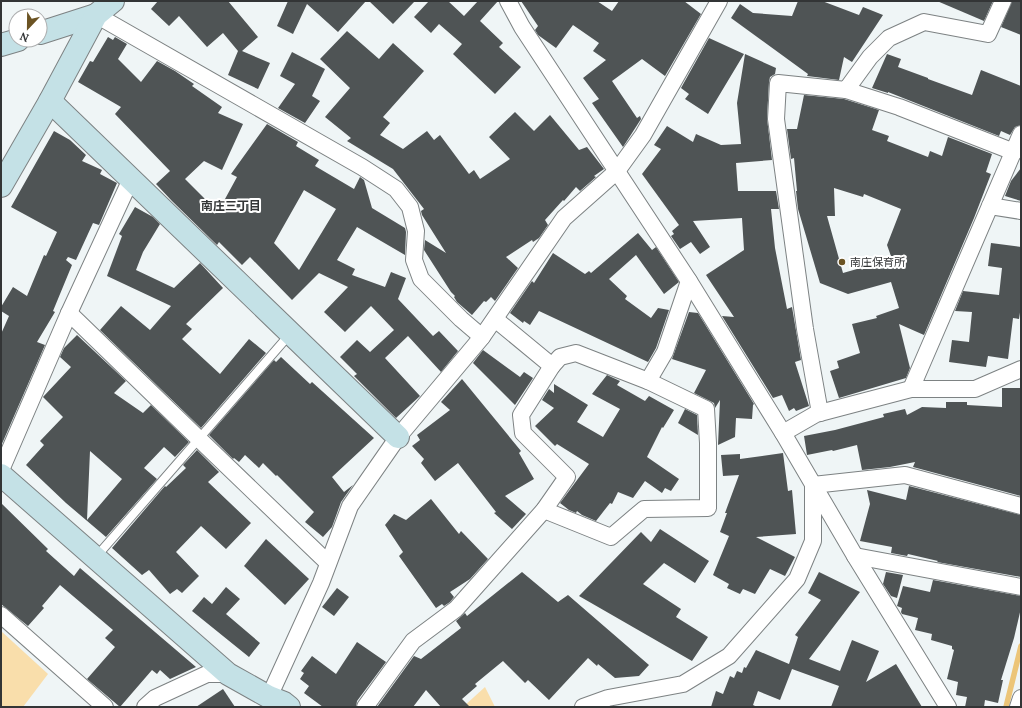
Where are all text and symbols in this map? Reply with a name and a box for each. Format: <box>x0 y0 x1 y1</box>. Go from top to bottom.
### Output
north arrow <box>8 8 48 48</box>
text: N <box>17 29 31 45</box>
district label: 南庄三丁目 <box>201 198 261 213</box>
place label: 南庄保育所 <box>850 255 906 269</box>
marker: 南庄保育所 <box>837 257 847 267</box>

